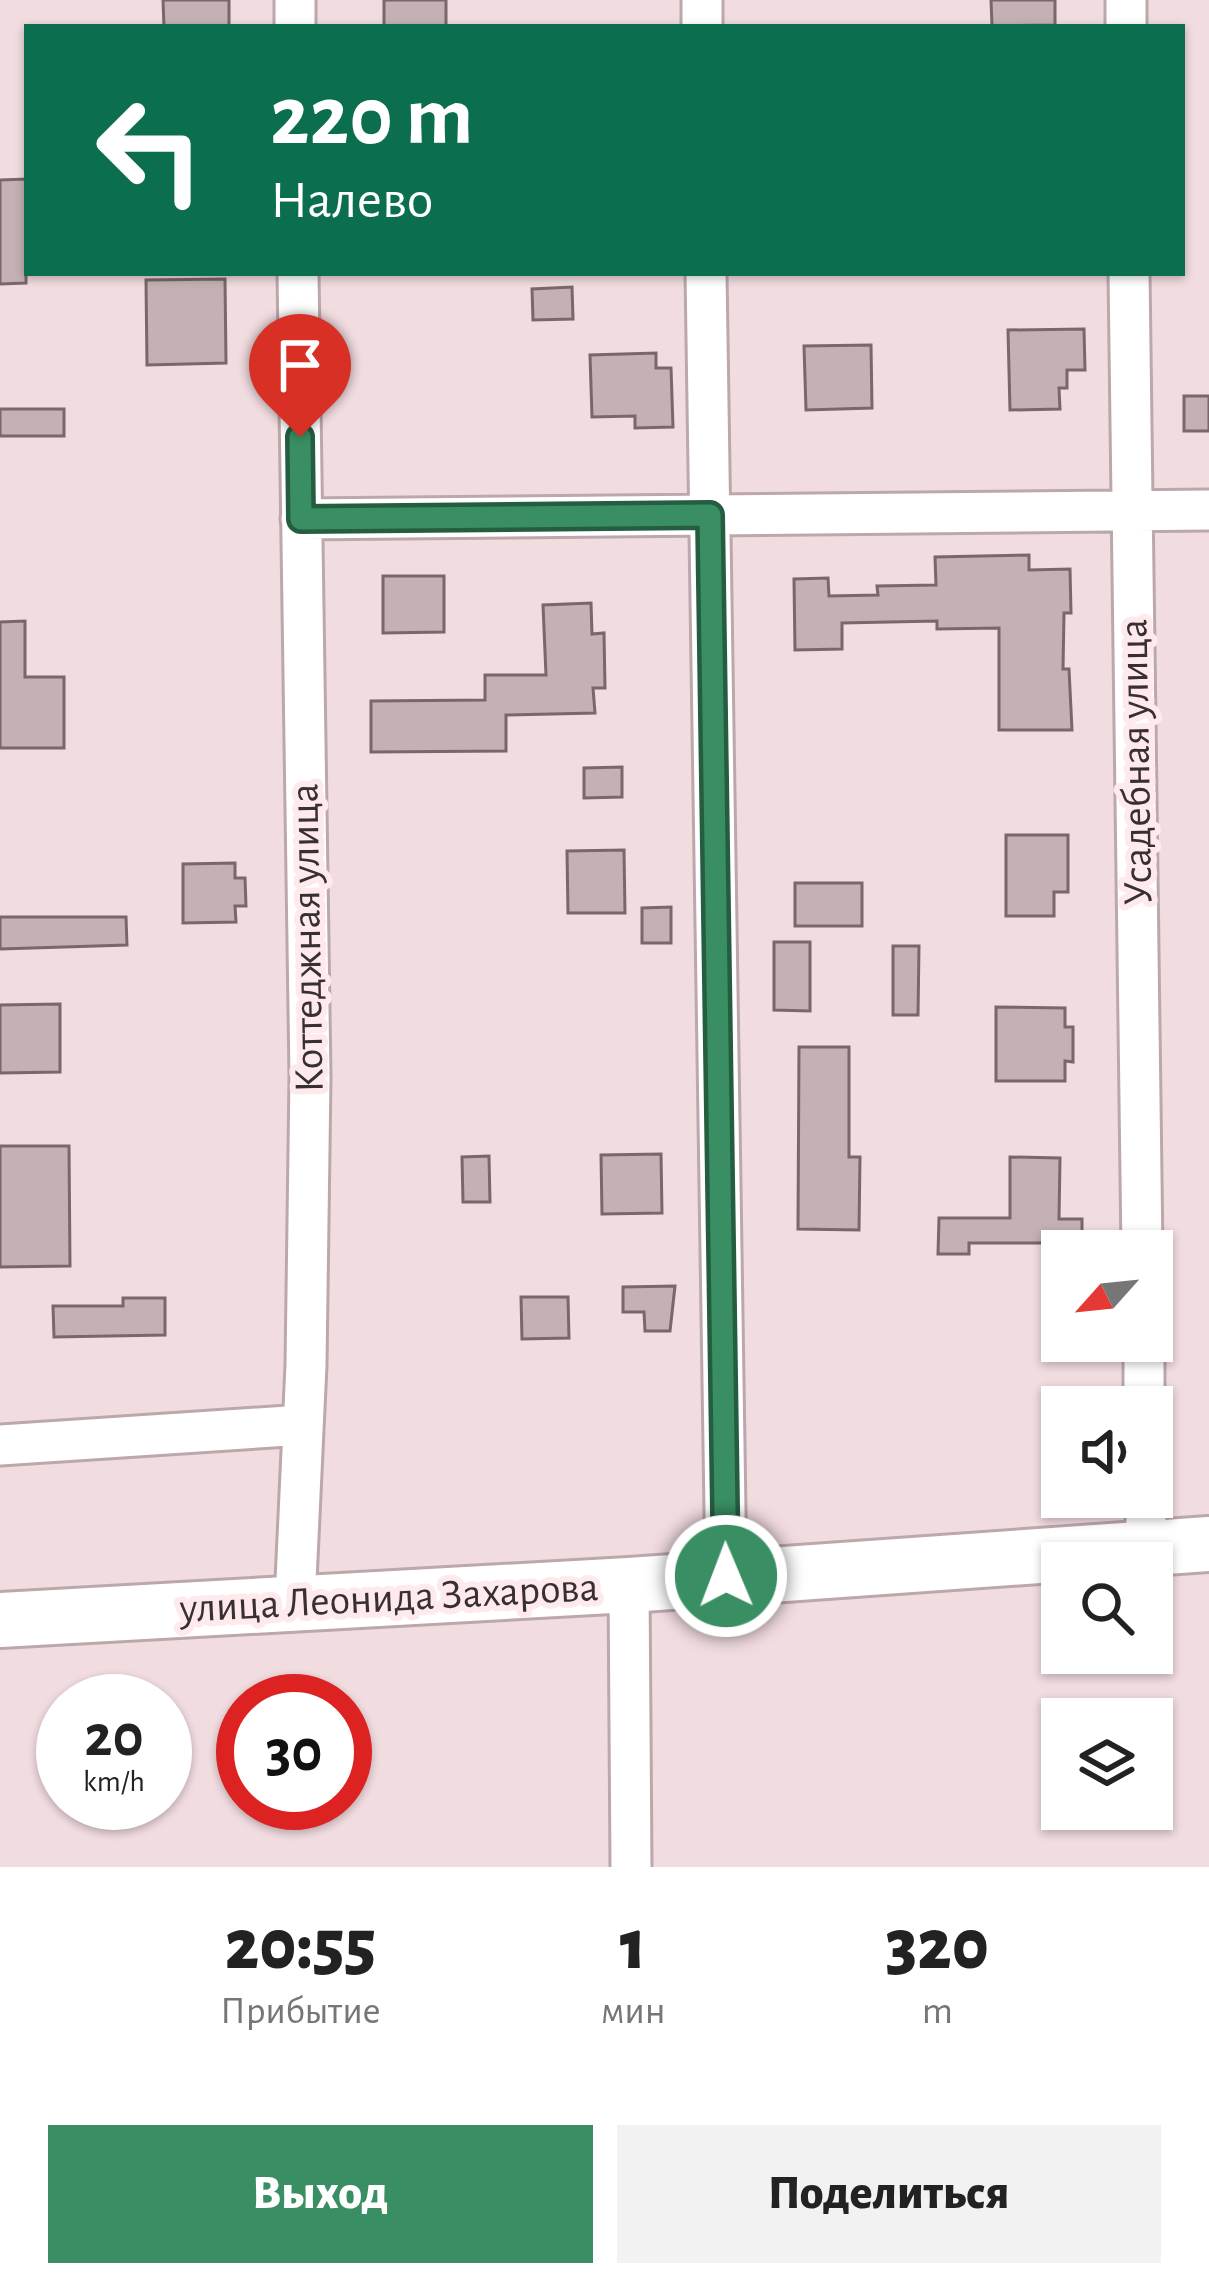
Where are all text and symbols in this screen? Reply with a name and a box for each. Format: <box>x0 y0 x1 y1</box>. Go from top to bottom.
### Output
icon: left <box>72 72 228 228</box>
text: 220 m <box>270 76 473 160</box>
text: Налево <box>270 174 433 228</box>
pin <box>249 314 351 437</box>
icon: arrive <box>267 332 333 398</box>
street label: Усадебная улица <box>1113 618 1159 906</box>
street label: Коттеджная улица <box>283 783 331 1093</box>
north arrow <box>1041 1230 1173 1362</box>
map controls <box>1041 1230 1173 1830</box>
button: sound <box>1041 1386 1173 1518</box>
position arrow <box>663 1513 789 1639</box>
button: search <box>1041 1542 1173 1674</box>
street label: улица Леонида Захарова <box>177 1566 600 1630</box>
speed limit sign: 30 <box>216 1674 372 1830</box>
button: layers <box>1041 1698 1173 1830</box>
text: 20 <box>84 1707 144 1767</box>
text: km/h <box>83 1767 145 1797</box>
text: 20:55 <box>225 1910 376 1982</box>
text: 1 <box>620 1910 646 1982</box>
text: 320 <box>886 1910 989 1982</box>
text: Прибытие <box>220 1992 381 2031</box>
text: мин <box>601 1992 666 2031</box>
text: m <box>922 1992 953 2031</box>
button: Выход <box>48 2125 593 2263</box>
button: Поделиться <box>617 2125 1161 2263</box>

